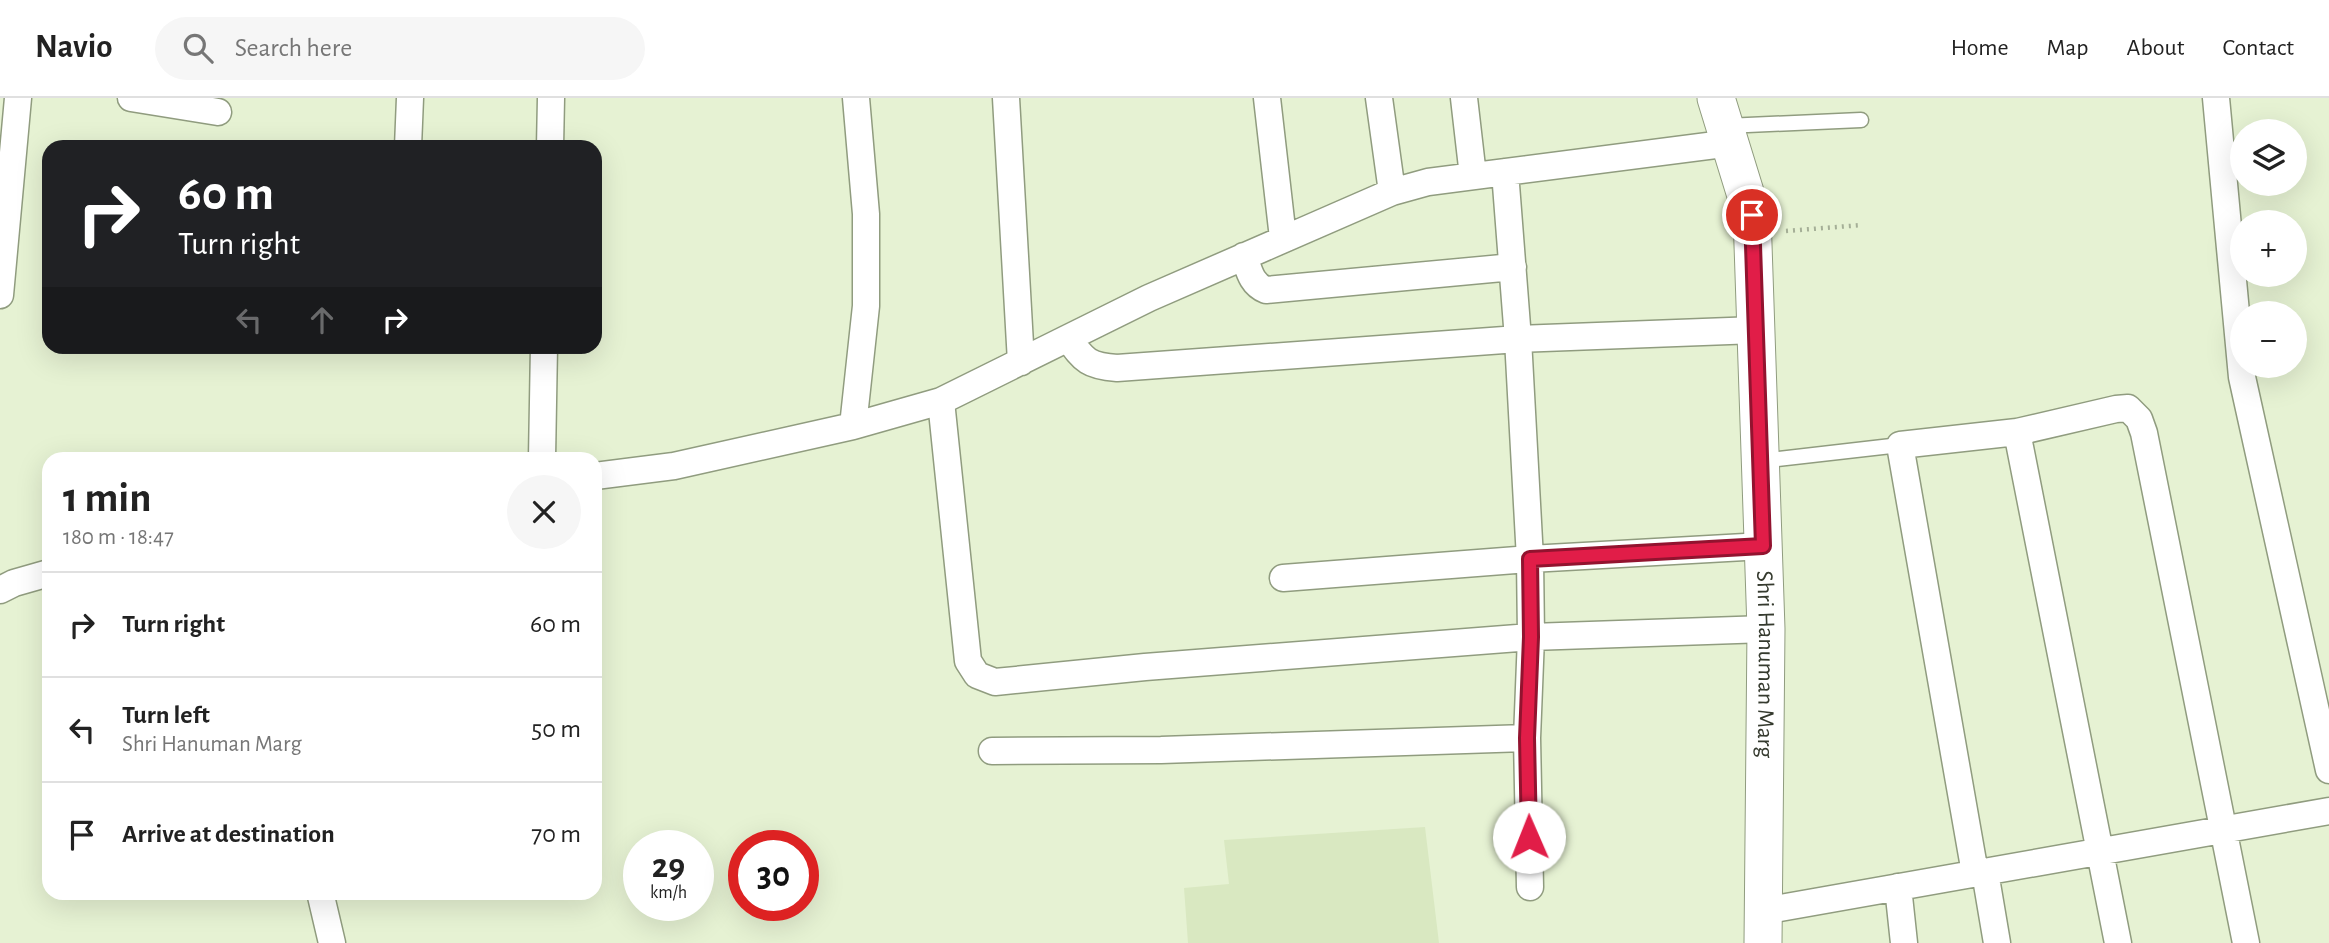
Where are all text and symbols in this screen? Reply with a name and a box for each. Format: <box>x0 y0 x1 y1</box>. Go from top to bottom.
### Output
search box <box>155 17 645 80</box>
icon: search <box>179 29 217 67</box>
text: Navio <box>35 31 113 64</box>
text: Search here <box>235 35 352 61</box>
text: Home <box>1951 36 2009 60</box>
text: Map <box>2047 36 2089 60</box>
text: About <box>2127 36 2184 60</box>
text: Contact <box>2222 36 2294 60</box>
map controls <box>2230 119 2307 378</box>
button: layers <box>2230 119 2307 196</box>
icon: right <box>63 168 154 259</box>
text: 60 m <box>178 170 274 219</box>
pin <box>1722 185 1782 245</box>
icon: arrive <box>1733 196 1771 234</box>
button: + <box>2230 210 2307 287</box>
text: Turn right <box>178 228 300 260</box>
icon: left <box>230 301 268 339</box>
icon: ahead <box>303 301 341 339</box>
icon: right <box>376 301 414 339</box>
button: − <box>2230 301 2307 378</box>
button: close <box>507 475 581 549</box>
text: 1 min <box>63 477 152 519</box>
text: 180 m · 18:47 <box>63 526 174 549</box>
street label: Shri Hanuman Marg <box>1752 570 1778 759</box>
icon: right <box>63 606 101 644</box>
text: Turn right <box>122 611 225 637</box>
text: 60 m <box>530 611 581 637</box>
text: Turn left <box>122 702 210 728</box>
icon: left <box>63 711 101 749</box>
text: 50 m <box>531 716 581 742</box>
text: Shri Hanuman Marg <box>122 733 302 756</box>
position arrow <box>1492 800 1566 874</box>
icon: arrive <box>63 816 101 854</box>
text: Arrive at destination <box>122 821 335 847</box>
text: 70 m <box>531 821 581 847</box>
speed limit sign: 30 <box>728 830 819 921</box>
text: 29 <box>652 849 685 884</box>
text: km/h <box>650 884 687 902</box>

